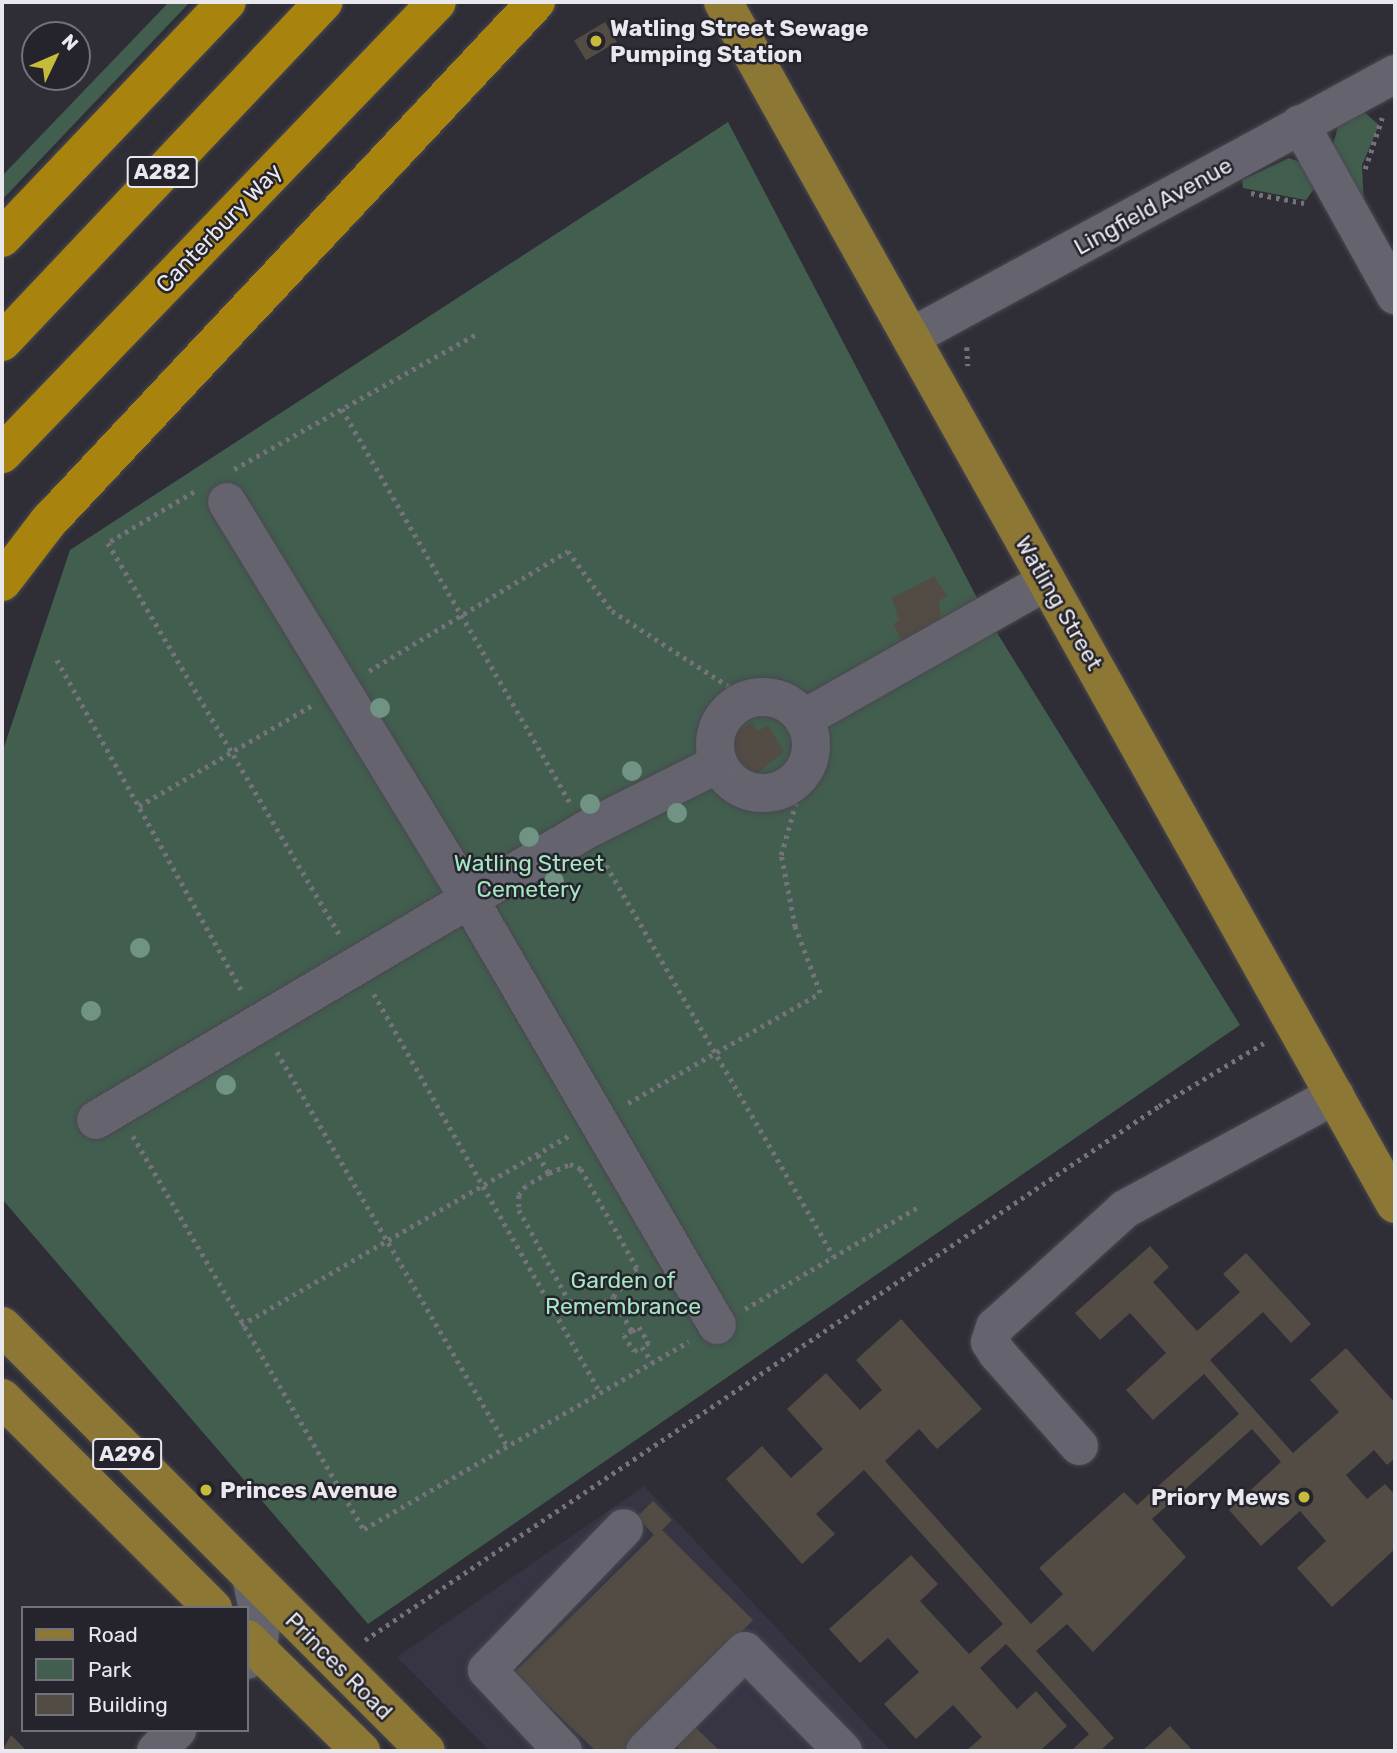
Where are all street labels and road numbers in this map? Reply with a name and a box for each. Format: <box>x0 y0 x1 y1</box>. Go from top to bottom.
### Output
street label: Lingfield Avenue <box>1069 151 1237 261</box>
road number: A282 <box>125 154 199 190</box>
street label: Canterbury Way <box>150 157 288 299</box>
street label: Watling Street <box>1009 531 1109 675</box>
road number: A296 <box>92 1436 162 1472</box>
street label: Princes Road <box>280 1607 398 1725</box>

